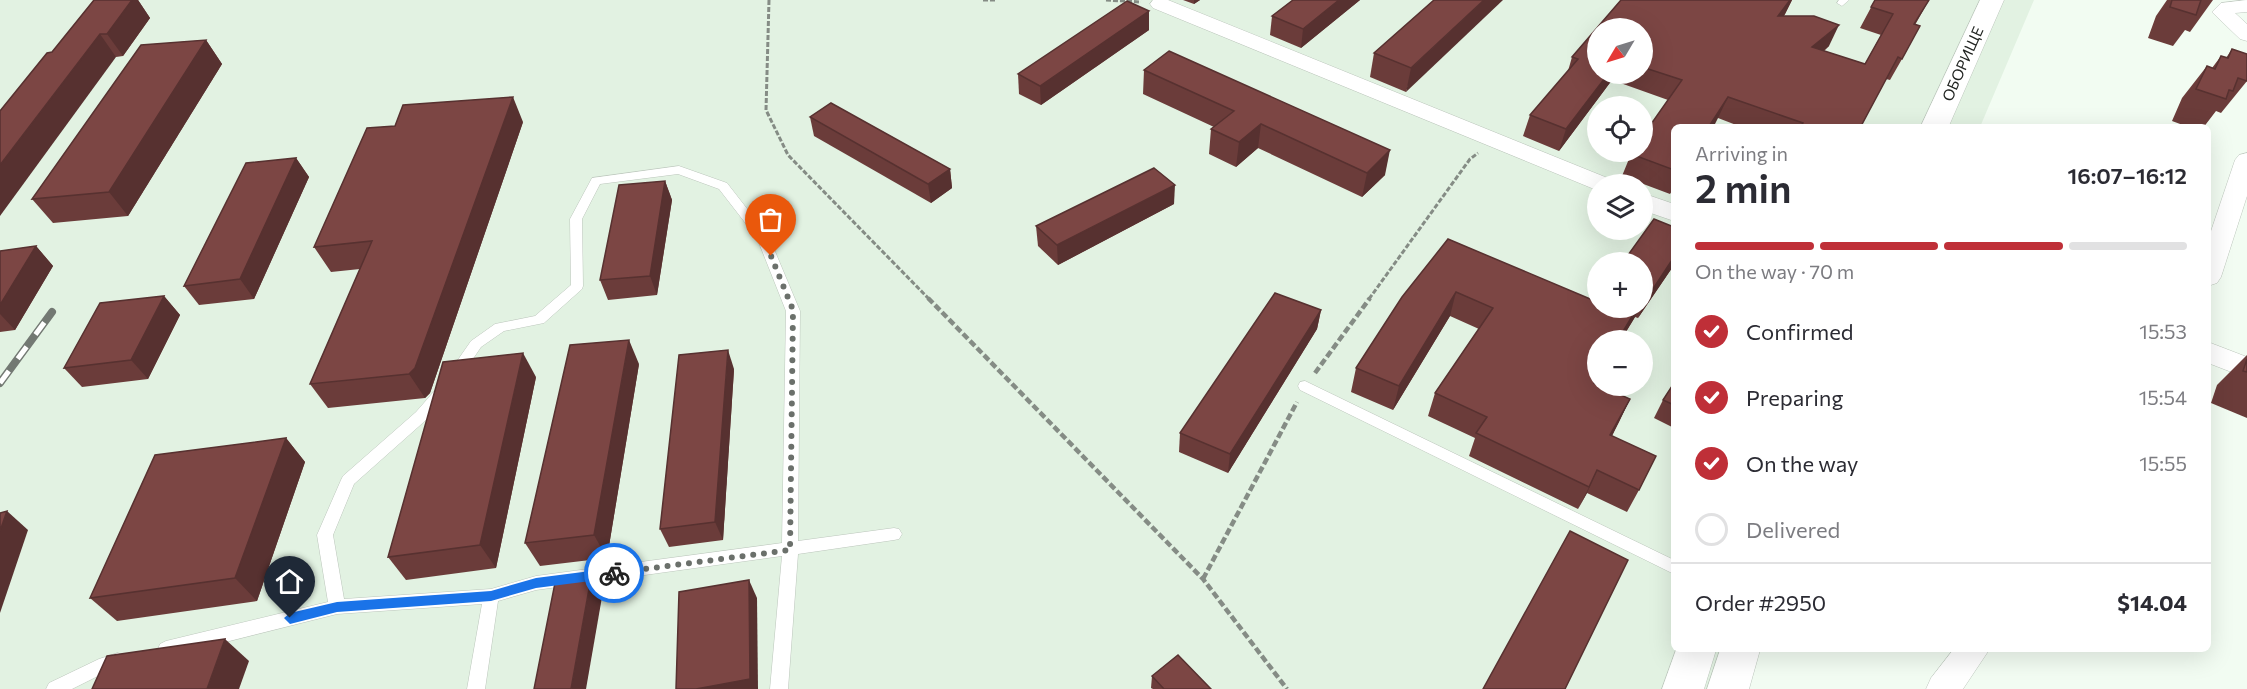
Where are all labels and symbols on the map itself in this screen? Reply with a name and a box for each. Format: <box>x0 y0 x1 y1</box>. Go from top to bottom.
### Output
north arrow <box>1587 18 1653 84</box>
street label: ОБОРИЩЕ <box>1938 23 1987 104</box>
pin <box>745 194 796 256</box>
courier <box>584 543 644 603</box>
pin <box>264 556 315 618</box>

